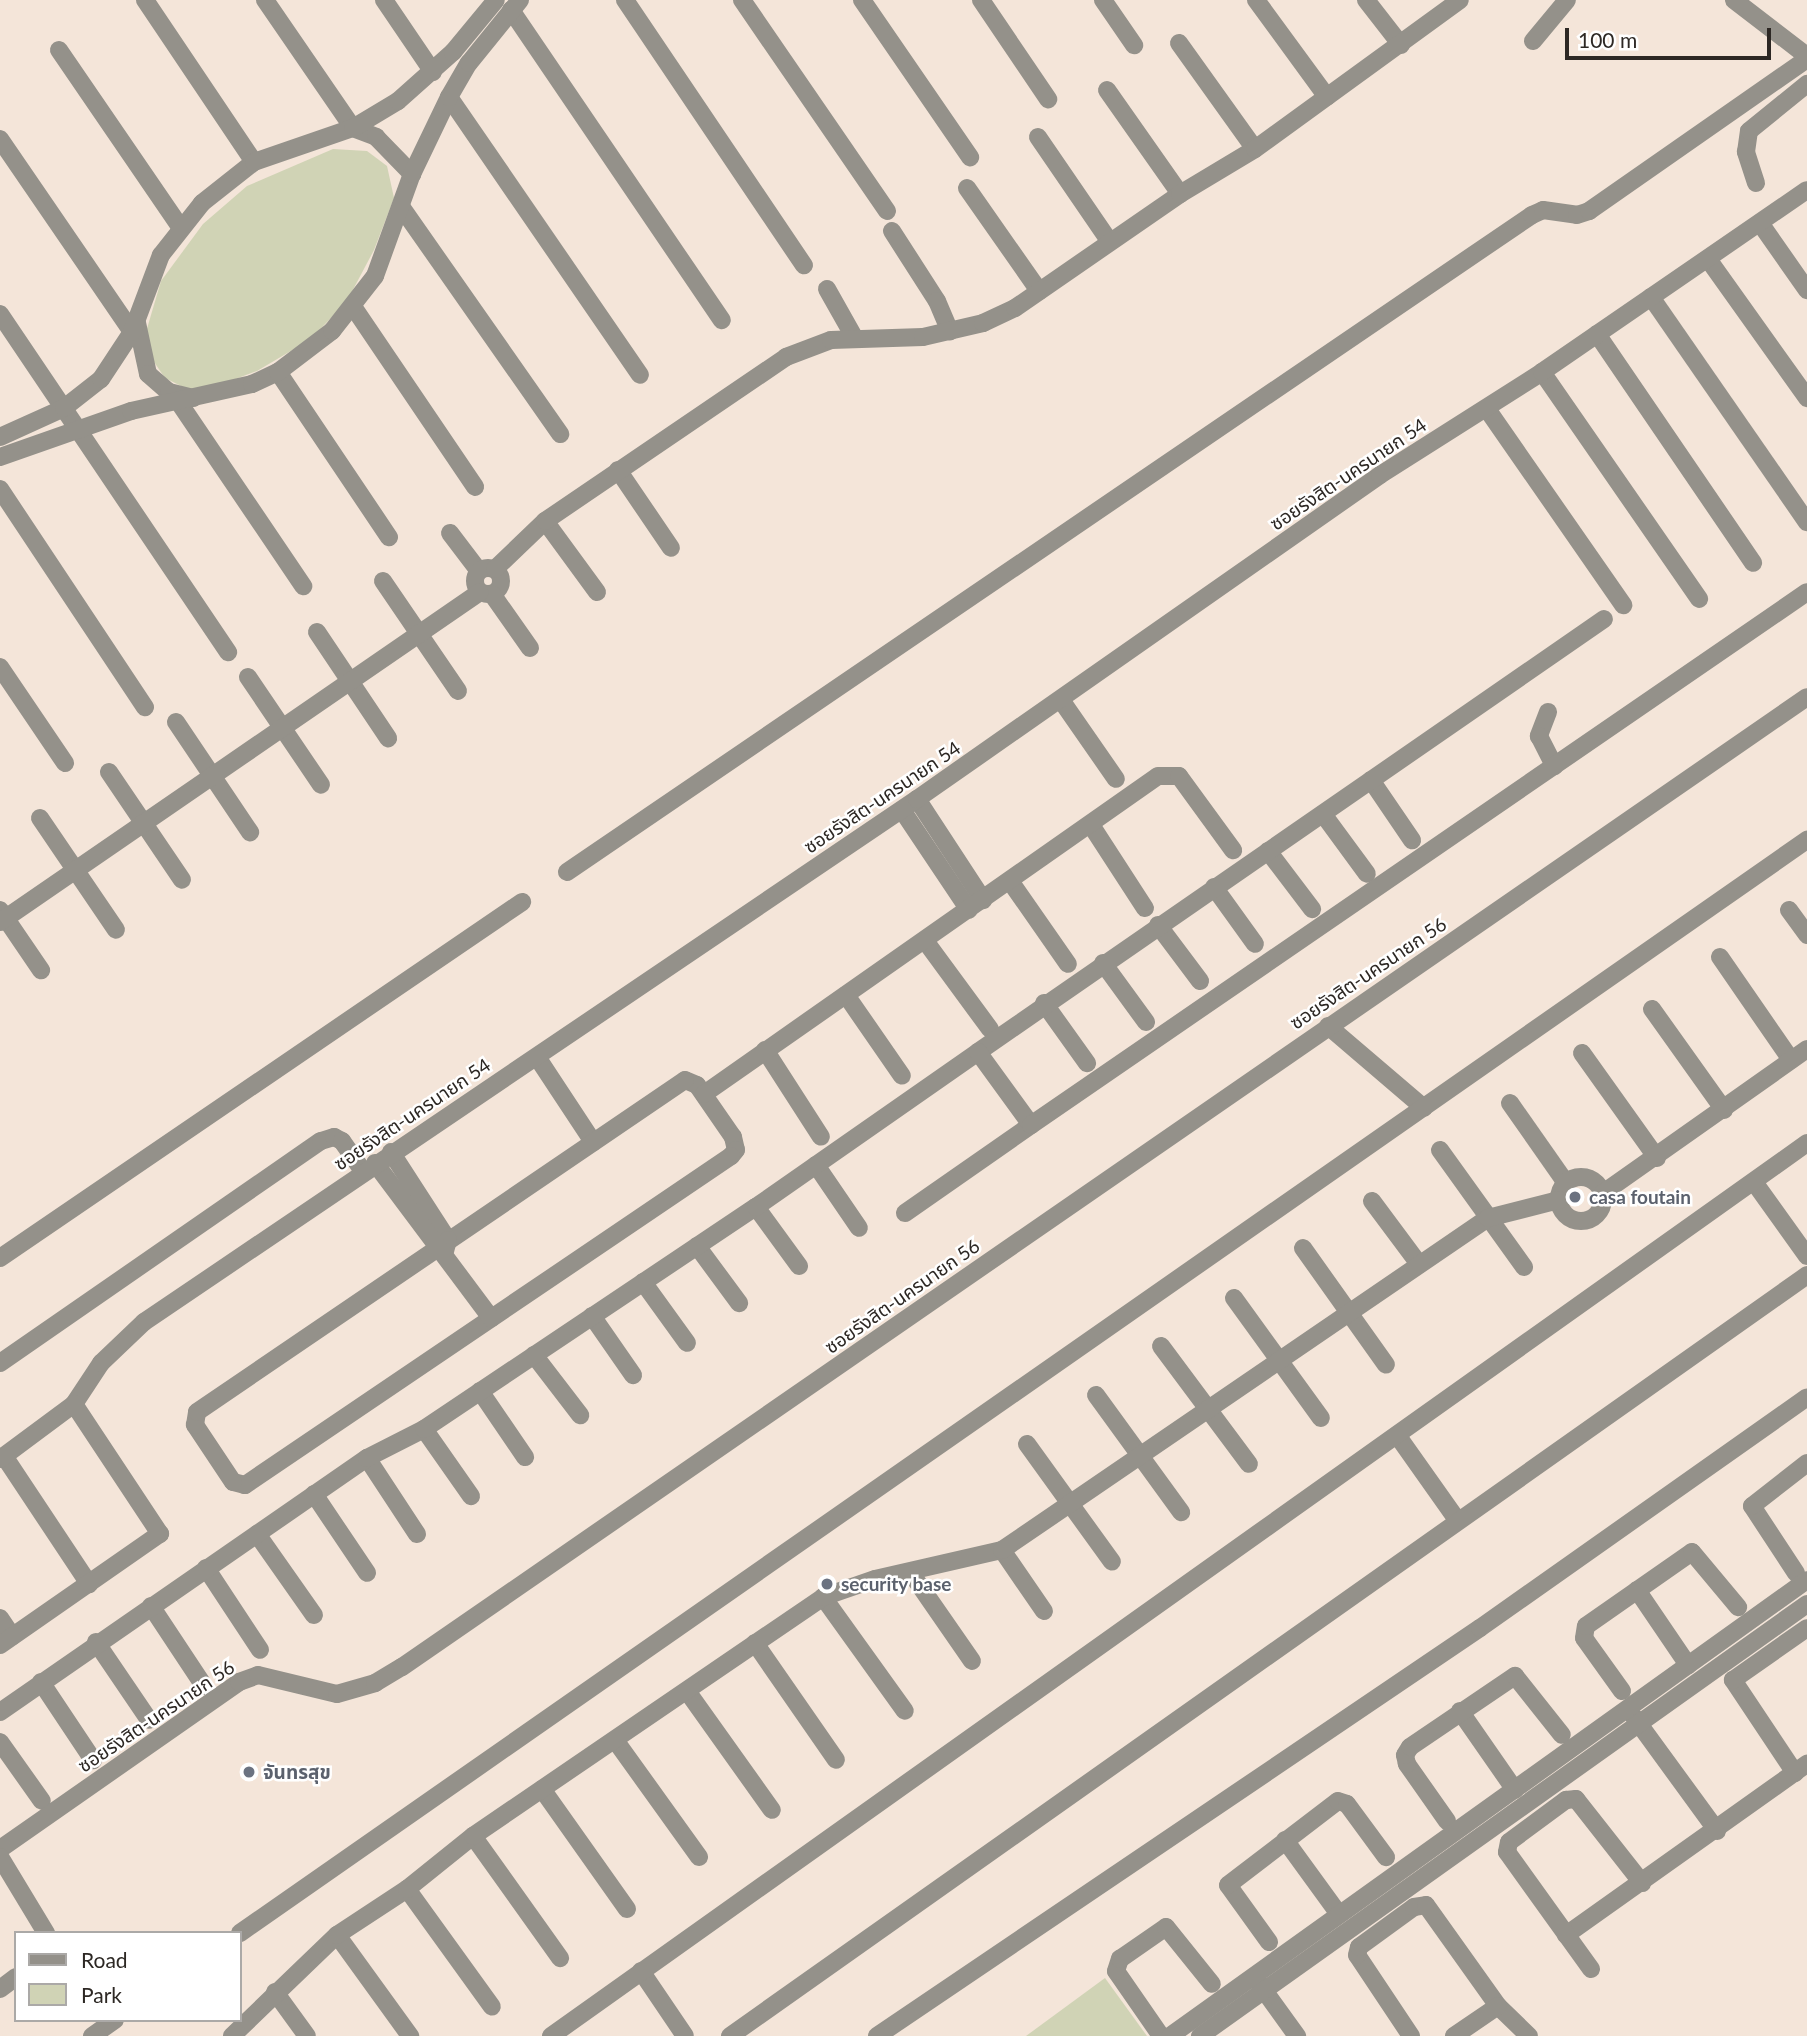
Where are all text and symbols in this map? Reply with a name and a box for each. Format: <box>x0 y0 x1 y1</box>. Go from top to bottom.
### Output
scale bar <box>1569 14 1776 58</box>
text: 100 m <box>1578 27 1637 52</box>
street label: ซอยรังสิต-นครนายก 54 <box>1265 413 1431 535</box>
street label: ซอยรังสิต-นครนายก 54 <box>799 736 965 858</box>
street label: ซอยรังสิต-นครนายก 56 <box>1285 912 1451 1034</box>
street label: ซอยรังสิต-นครนายก 54 <box>329 1053 495 1175</box>
place label: casa foutain <box>1589 1186 1691 1208</box>
marker: casa foutain <box>1567 1189 1583 1205</box>
street label: ซอยรังสิต-นครนายก 56 <box>820 1234 984 1358</box>
place label: security base <box>841 1573 952 1595</box>
marker: security base <box>819 1576 835 1592</box>
street label: ซอยรังสิต-นครนายก 56 <box>73 1655 239 1777</box>
place label: จันทรสุข <box>263 1761 331 1783</box>
marker: จันทรสุข <box>241 1764 257 1780</box>
legend <box>14 1931 242 2022</box>
text: Road <box>81 1947 128 1972</box>
text: Park <box>81 1982 122 2007</box>

